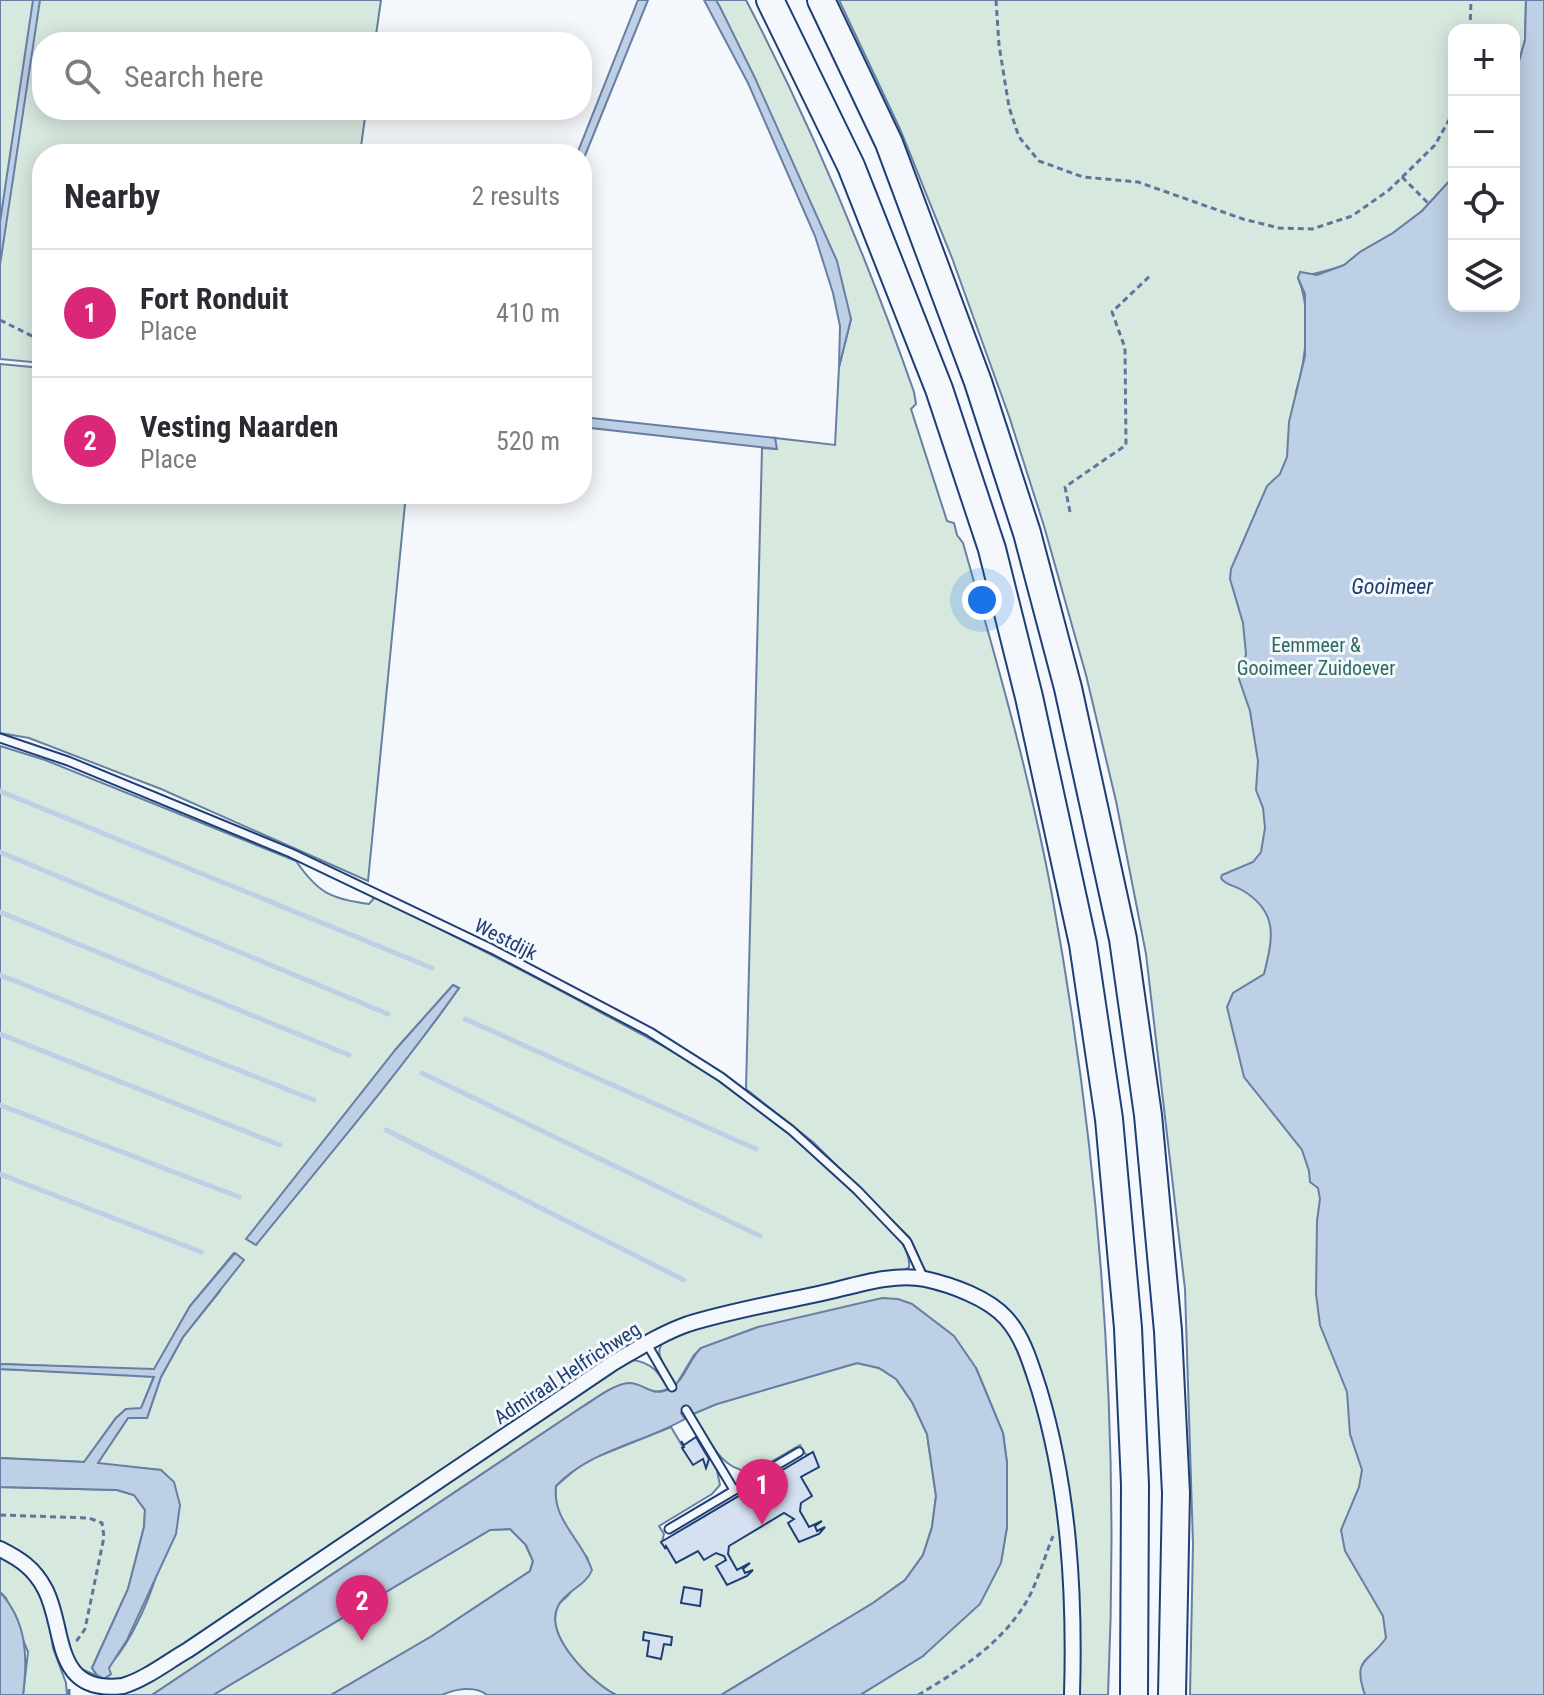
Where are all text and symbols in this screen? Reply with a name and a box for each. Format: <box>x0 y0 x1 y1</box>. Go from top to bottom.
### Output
map controls <box>1448 24 1520 312</box>
button: + <box>1448 24 1520 96</box>
search box <box>32 32 592 120</box>
icon: search <box>60 54 104 98</box>
text: Search here <box>124 59 264 94</box>
button: − <box>1448 96 1520 168</box>
button: locate <box>1448 168 1520 240</box>
text: Nearby <box>64 176 160 216</box>
text: 2 results <box>471 181 560 211</box>
button: layers <box>1448 240 1520 312</box>
text: Fort Ronduit <box>140 281 288 316</box>
text: 1 <box>83 298 97 328</box>
text: 410 m <box>496 298 560 328</box>
text: Place <box>140 316 197 346</box>
text: Vesting Naarden <box>140 409 339 444</box>
text: 2 <box>83 426 97 456</box>
text: 520 m <box>496 426 560 456</box>
text: Place <box>140 444 197 474</box>
water label: Gooimeer <box>1351 574 1433 599</box>
your location <box>962 580 1002 620</box>
park label: Eemmeer & Gooimeer Zuidoever <box>1237 633 1395 680</box>
street label: Westdijk <box>471 913 541 965</box>
street label: Admiraal Helfrichweg <box>489 1317 645 1429</box>
pin: 1 <box>736 1459 788 1525</box>
pin: 2 <box>336 1575 388 1641</box>

